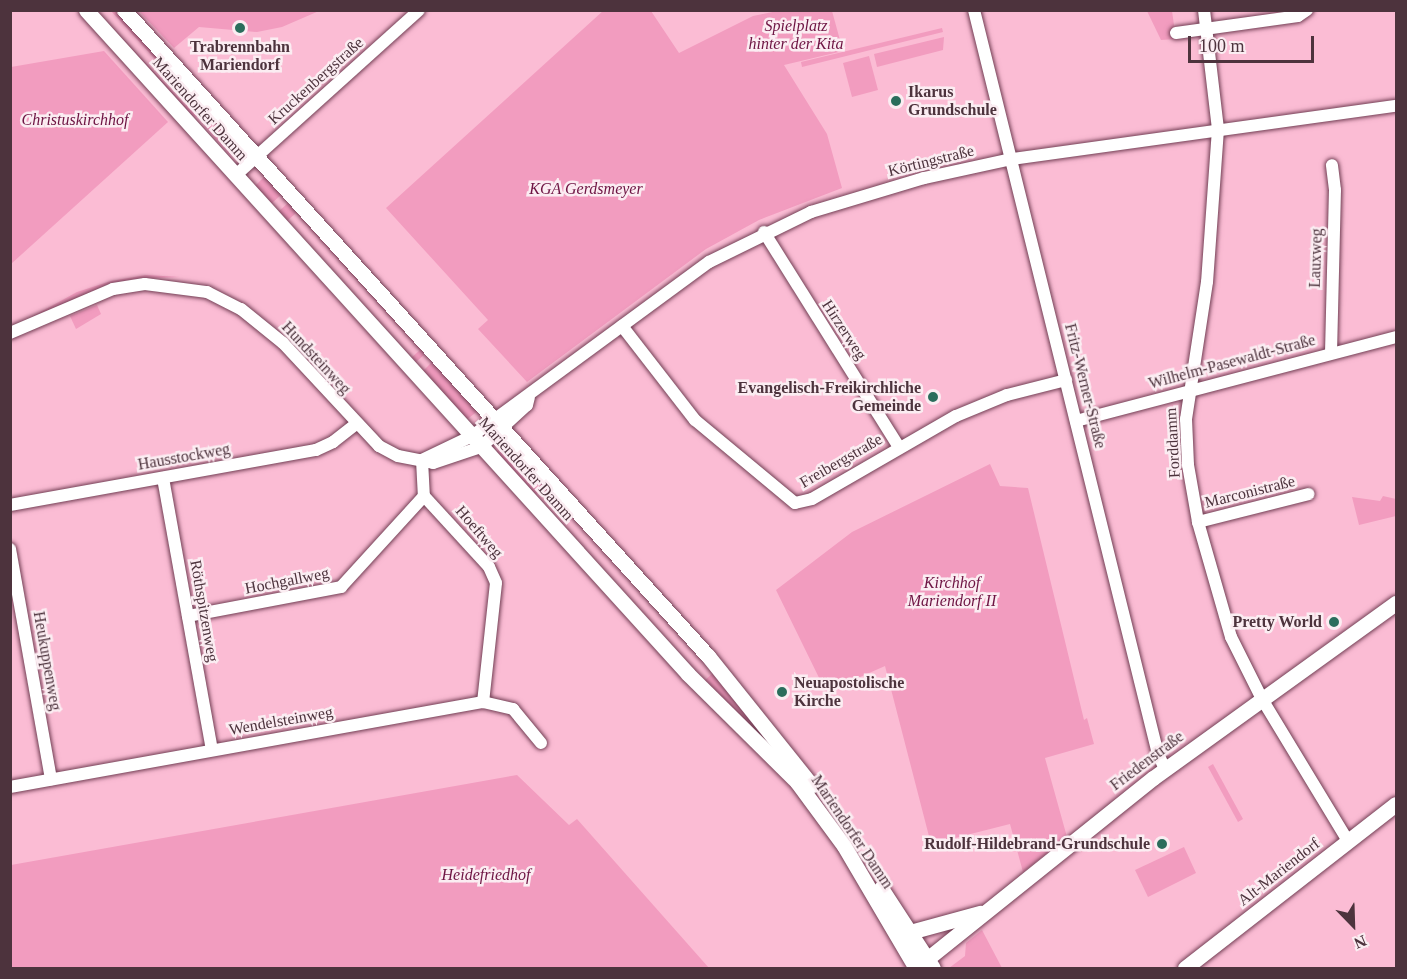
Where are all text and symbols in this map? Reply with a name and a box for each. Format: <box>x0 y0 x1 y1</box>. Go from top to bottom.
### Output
park label: Spielplatz hinter der Kita <box>748 16 844 54</box>
marker: Trabrennbahn Mariendorf <box>233 21 247 35</box>
scale bar <box>1191 24 1317 62</box>
street label: Kruckenbergstraße <box>264 33 368 129</box>
text: 100 m <box>1199 36 1245 56</box>
place label: Trabrennbahn Mariendorf <box>190 37 290 75</box>
street label: Mariendorfer Damm <box>148 53 252 165</box>
place label: Ikarus Grundschule <box>908 82 997 120</box>
marker: Ikarus Grundschule <box>889 94 903 108</box>
park label: Christuskirchhof <box>22 110 128 130</box>
street label: Körtingstraße <box>886 141 976 181</box>
park label: KGA Gerdsmeyer <box>529 179 643 199</box>
street label: Lauxweg <box>1305 228 1327 288</box>
street label: Hirzerweg <box>818 296 870 364</box>
street label: Hundsteinweg <box>277 318 355 398</box>
street label: Fritz-Werner-Straße <box>1060 322 1110 450</box>
street label: Wilhelm-Pasewaldt-Straße <box>1147 331 1317 393</box>
place label: Evangelisch-Freikirchliche Gemeinde <box>738 378 921 416</box>
marker: Evangelisch-Freikirchliche Gemeinde <box>926 390 940 404</box>
street label: Forddamm <box>1162 407 1184 479</box>
street label: Mariendorfer Damm <box>474 413 578 525</box>
street label: Freibergstraße <box>796 430 886 492</box>
street label: Hausstockweg <box>136 439 232 475</box>
street label: Marconistraße <box>1203 472 1297 512</box>
street label: Hoeftweg <box>451 502 507 562</box>
street label: Röthspitzenweg <box>186 559 222 663</box>
street label: Hochgallweg <box>243 563 331 599</box>
park label: Kirchhof Mariendorf II <box>908 573 996 611</box>
street label: Heukuppenweg <box>29 610 65 712</box>
place label: Pretty World <box>1232 612 1322 632</box>
marker: Pretty World <box>1327 615 1341 629</box>
place label: Neuapostolische Kirche <box>794 673 904 711</box>
marker: Neuapostolische Kirche <box>775 685 789 699</box>
street label: Wendelsteinweg <box>227 702 335 740</box>
street label: Friedenstraße <box>1106 727 1188 795</box>
street label: Mariendorfer Damm <box>807 772 897 892</box>
place label: Rudolf-Hildebrand-Grundschule <box>924 834 1150 854</box>
street label: Alt-Mariendorf <box>1234 834 1324 910</box>
marker: Rudolf-Hildebrand-Grundschule <box>1155 837 1169 851</box>
park label: Heidefriedhof <box>442 865 530 885</box>
north arrow <box>1323 895 1383 955</box>
text: N <box>1352 932 1369 952</box>

